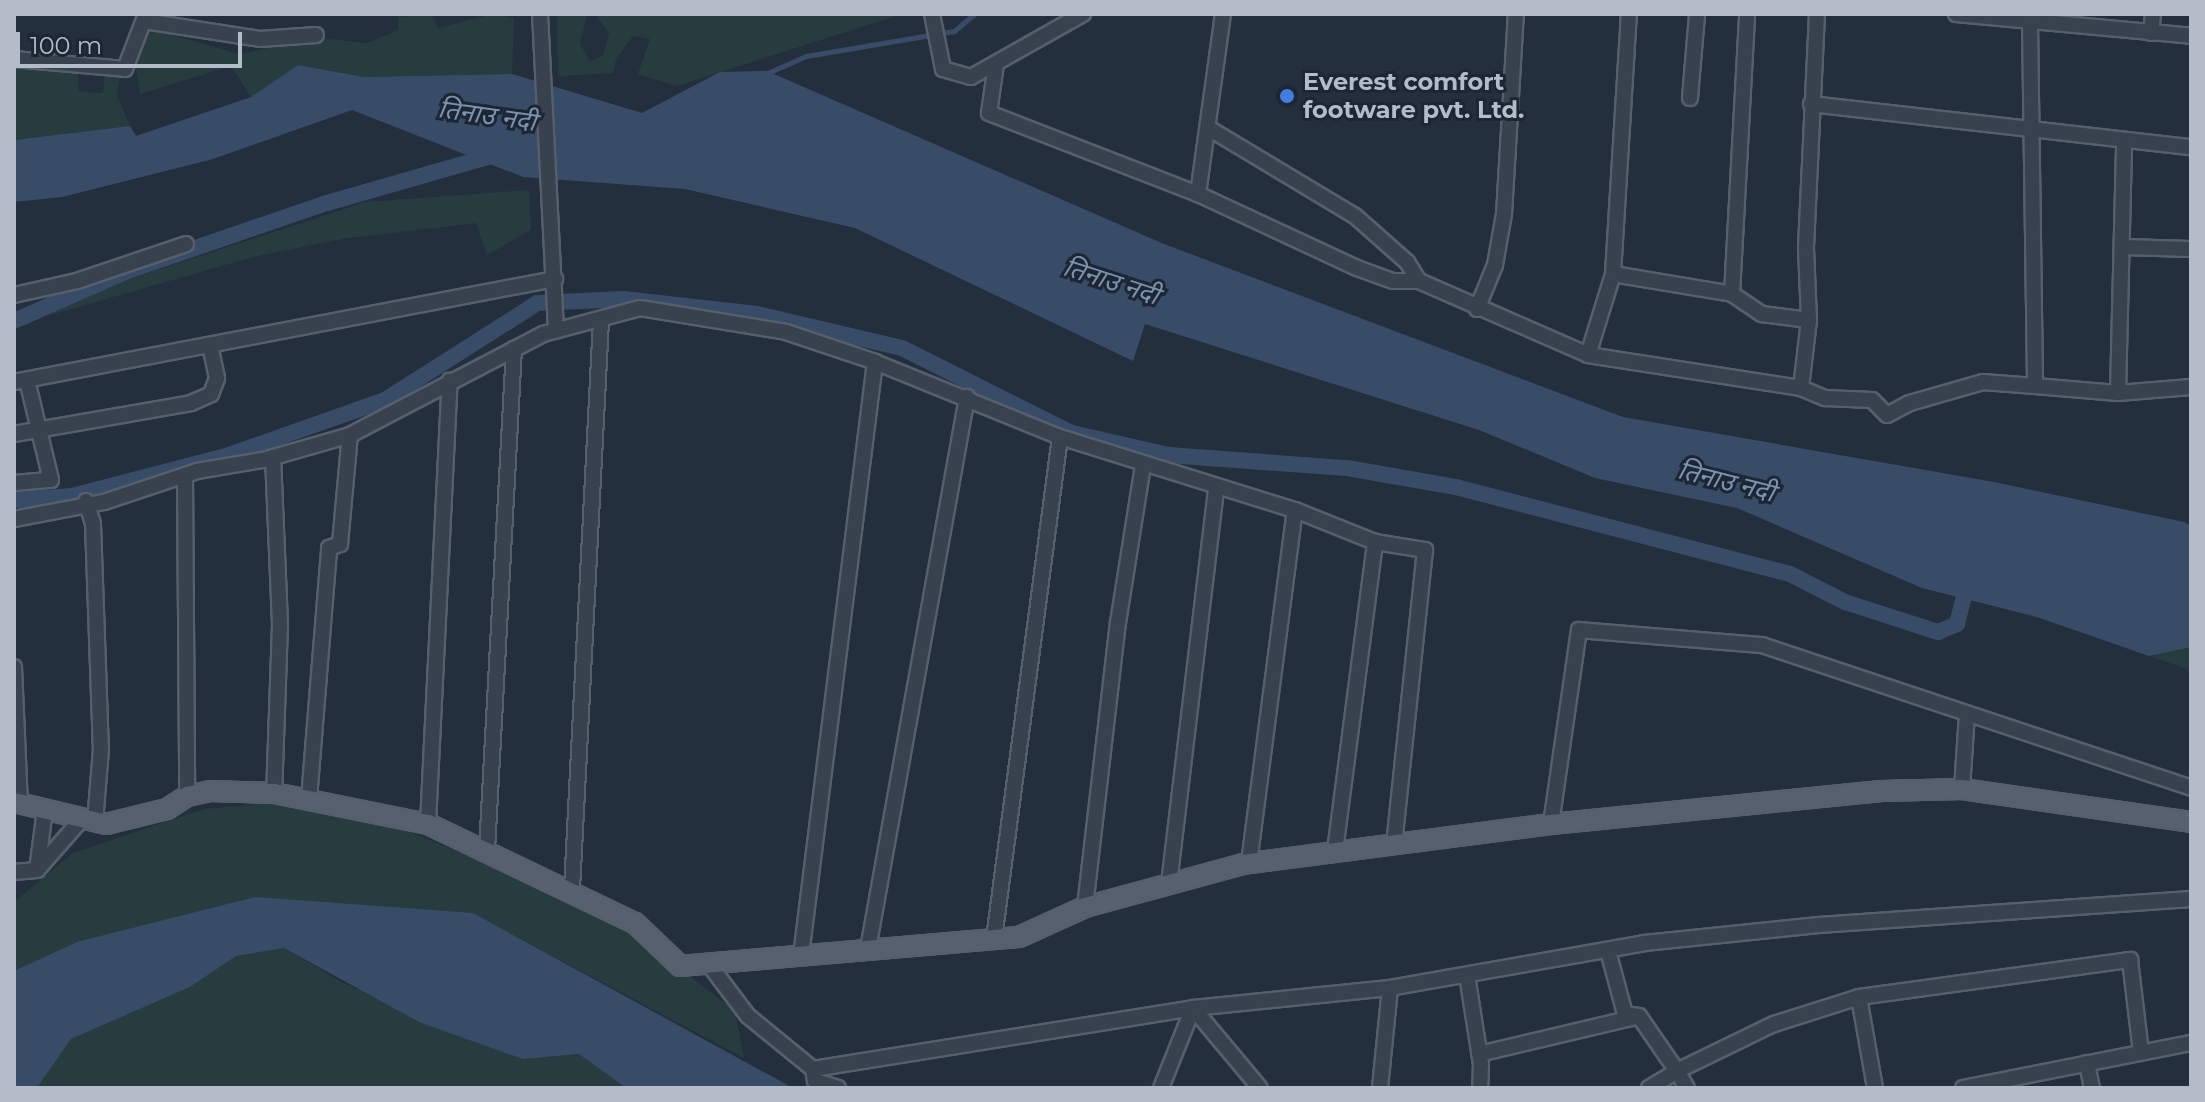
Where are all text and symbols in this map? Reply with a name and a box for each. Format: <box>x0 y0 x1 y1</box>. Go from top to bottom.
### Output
scale bar <box>20 16 246 66</box>
text: 100 m <box>30 31 102 60</box>
place label: Everest comfort footware pvt. Ltd. <box>1303 68 1524 124</box>
marker: Everest comfort footware pvt. Ltd. <box>1278 87 1296 105</box>
water label: तिनाउ नदी <box>436 94 538 138</box>
water label: तिनाउ नदी <box>1059 252 1163 312</box>
water label: तिनाउ नदी <box>1674 455 1778 509</box>

